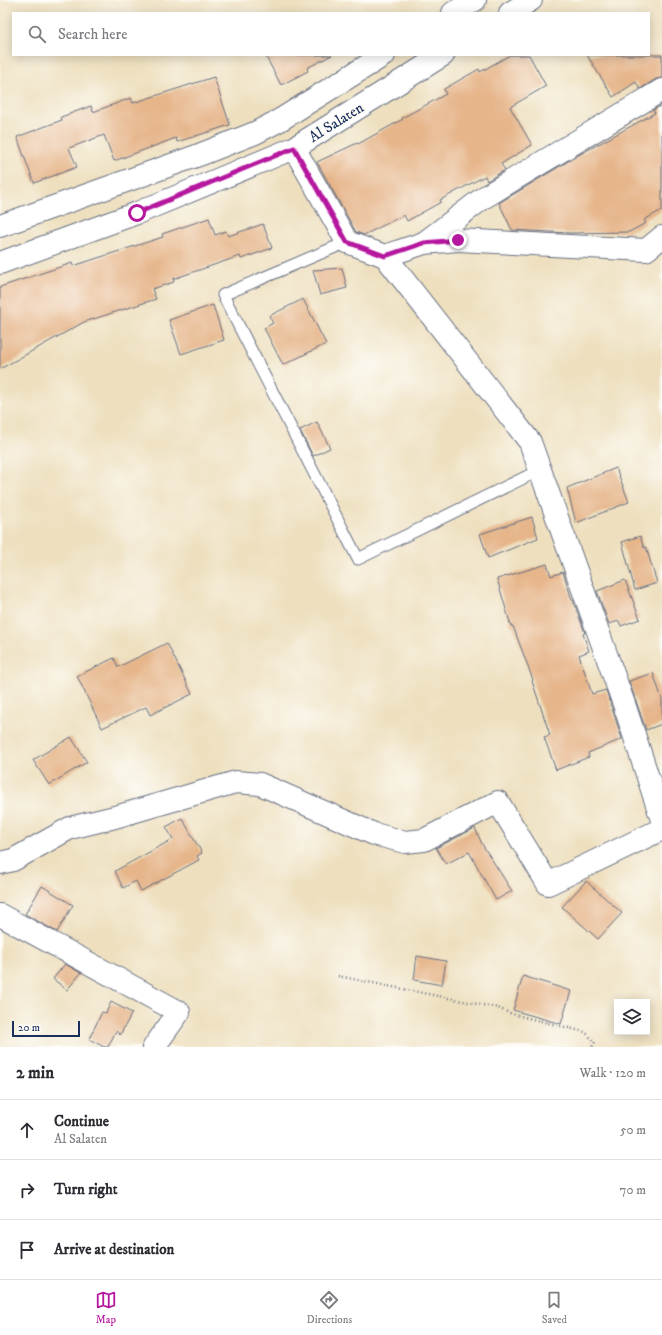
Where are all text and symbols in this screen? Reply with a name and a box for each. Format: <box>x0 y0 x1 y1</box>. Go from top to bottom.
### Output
search box <box>12 12 650 56</box>
icon: search <box>26 23 48 45</box>
text: Search here <box>58 25 127 44</box>
street label: Al Salaten <box>305 98 367 147</box>
route start <box>128 204 146 222</box>
route end <box>449 231 467 249</box>
map controls <box>614 999 650 1035</box>
button: layers <box>614 999 650 1035</box>
scale bar <box>12 1019 80 1038</box>
text: 20 m <box>18 1021 40 1035</box>
text: 2 min <box>16 1062 54 1084</box>
text: Walk · 120 m <box>580 1065 646 1081</box>
text: Continue <box>54 1112 109 1131</box>
icon: ahead <box>16 1119 38 1141</box>
text: 50 m <box>620 1122 646 1138</box>
text: Al Salaten <box>54 1131 107 1147</box>
icon: right <box>16 1179 38 1201</box>
text: Turn right <box>54 1180 117 1199</box>
text: 70 m <box>620 1182 646 1198</box>
icon: arrive <box>16 1239 38 1261</box>
text: Arrive at destination <box>54 1240 174 1259</box>
tab: Map <box>95 1289 117 1327</box>
tab: Directions <box>307 1289 352 1327</box>
tab: Saved <box>542 1289 567 1327</box>

